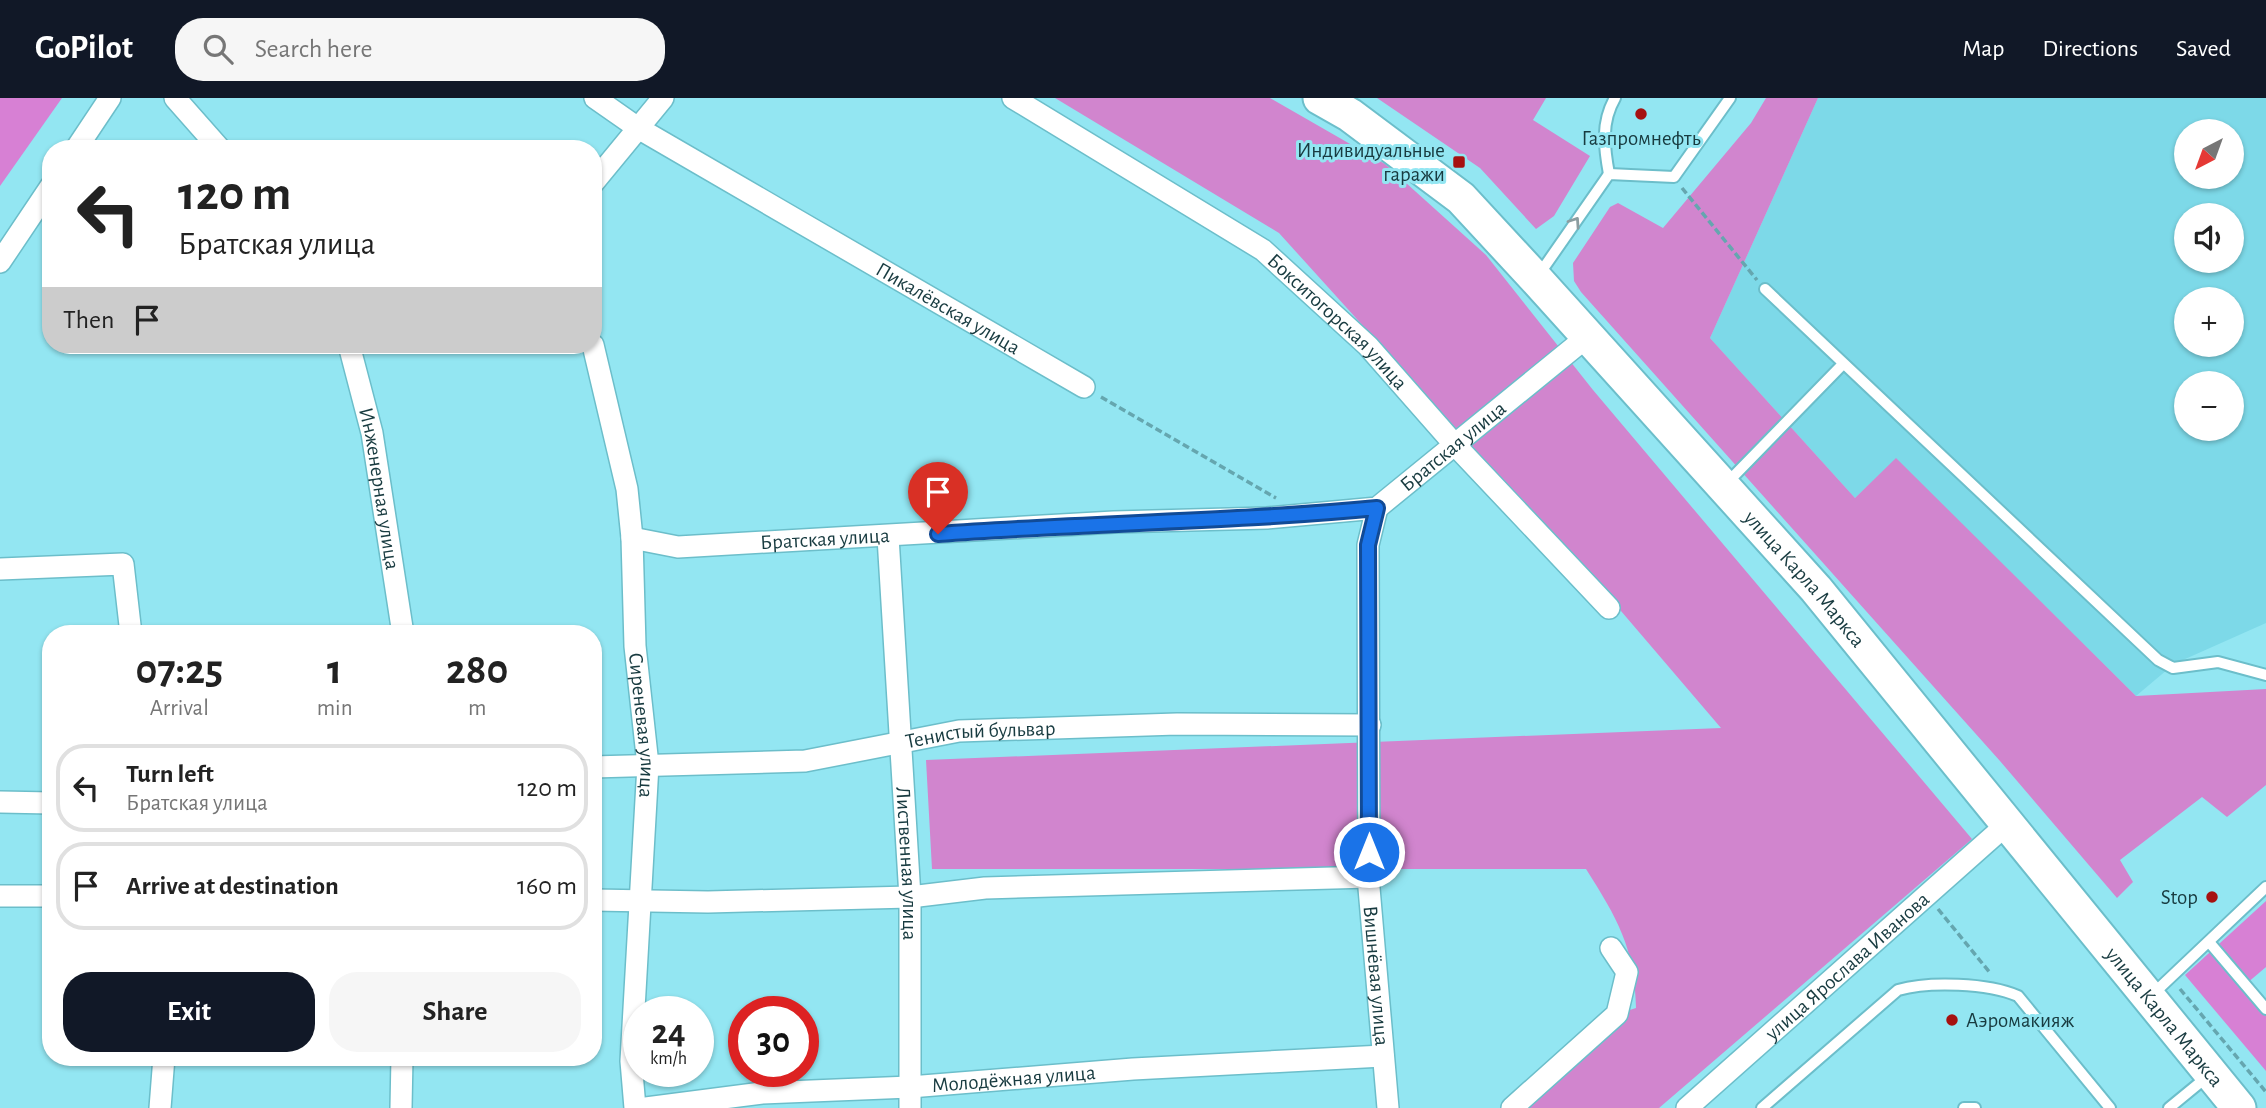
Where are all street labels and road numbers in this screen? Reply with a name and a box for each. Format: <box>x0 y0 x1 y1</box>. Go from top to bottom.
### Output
street label: Бокситогорская улица <box>1263 250 1411 394</box>
street label: Пикалёвская улица <box>872 259 1024 359</box>
street label: Братская улица <box>1396 397 1510 496</box>
street label: Инженерная улица <box>355 405 403 572</box>
street label: улица Карла Маркса <box>1739 506 1869 651</box>
street label: Братская улица <box>760 525 891 553</box>
street label: Сиреневая улица <box>625 652 658 799</box>
street label: Тенистый бульвар <box>904 718 1056 752</box>
street label: Лиственная улица <box>892 786 920 941</box>
street label: улица Ярослава Иванова <box>1761 888 1934 1045</box>
street label: Вишнёвая улица <box>1360 905 1393 1047</box>
street label: улица Карла Маркса <box>2101 943 2227 1091</box>
street label: Молодёжная улица <box>931 1062 1097 1096</box>

